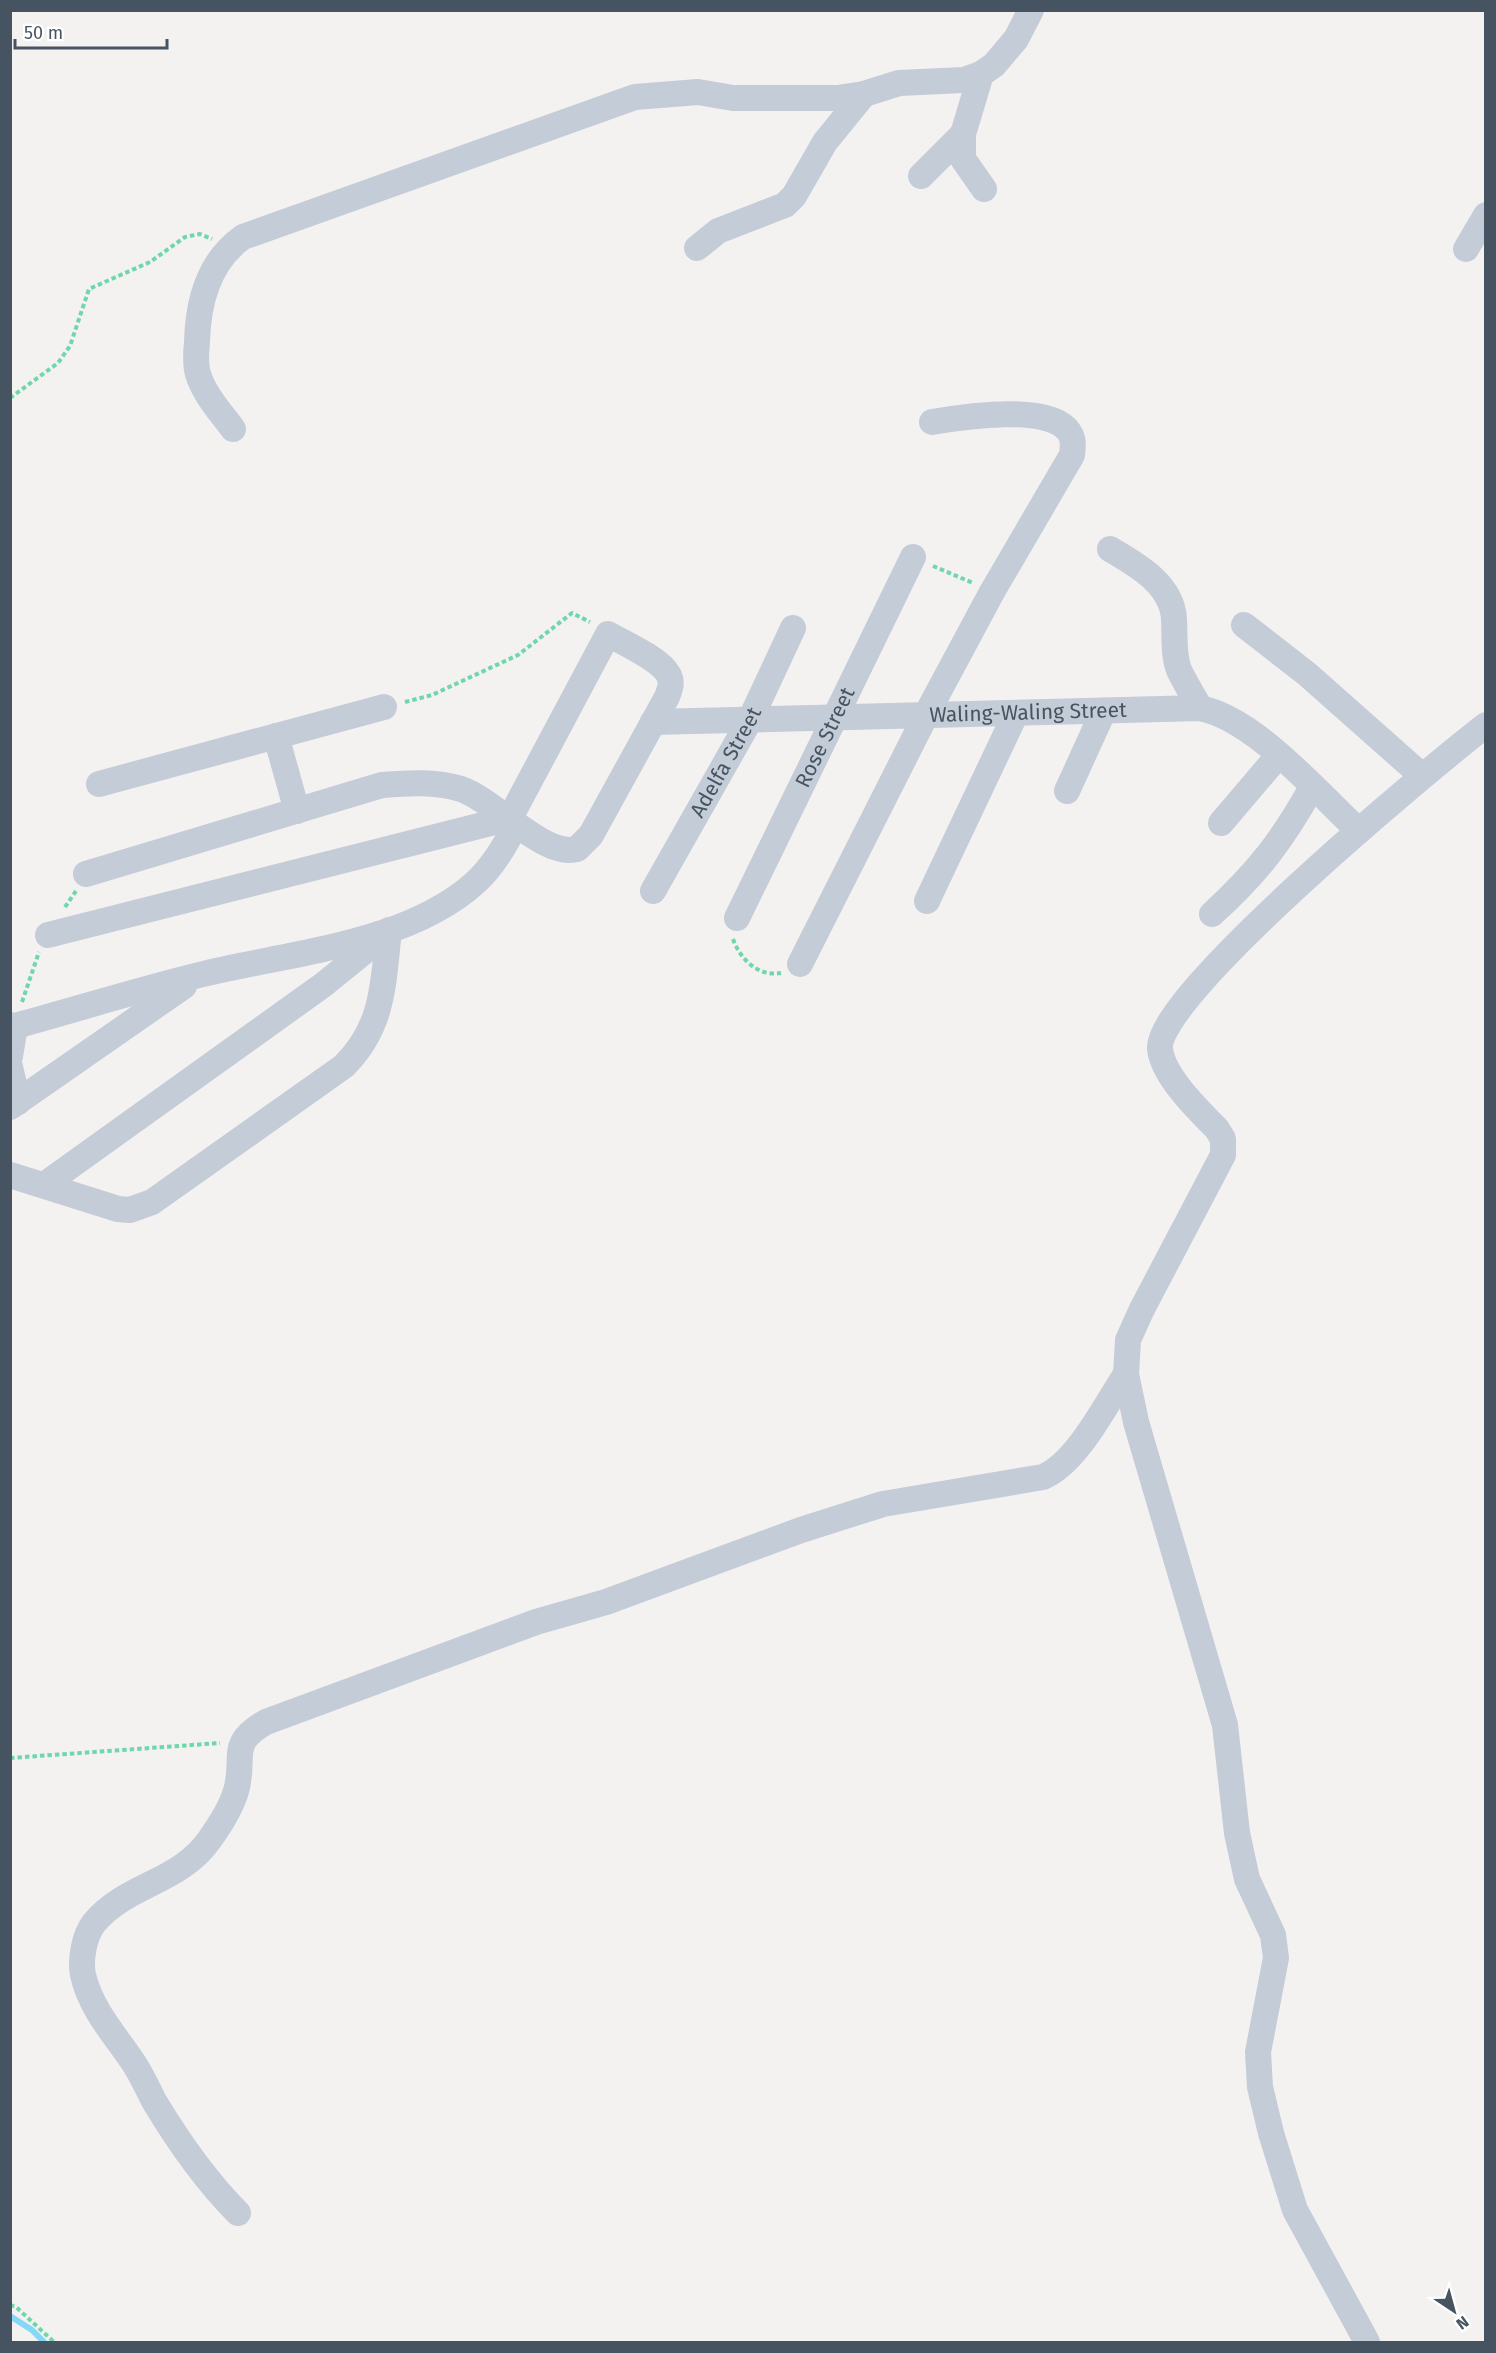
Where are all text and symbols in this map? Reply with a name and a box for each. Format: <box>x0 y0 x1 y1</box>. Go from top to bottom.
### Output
scale bar <box>15 12 166 50</box>
text: 50 m <box>24 22 63 44</box>
street label: Rose Street <box>790 682 861 792</box>
street label: Waling-Waling Street <box>929 697 1127 728</box>
street label: Adelfa Street <box>684 703 767 822</box>
north arrow <box>1424 2281 1484 2341</box>
text: N <box>1453 2312 1472 2334</box>

